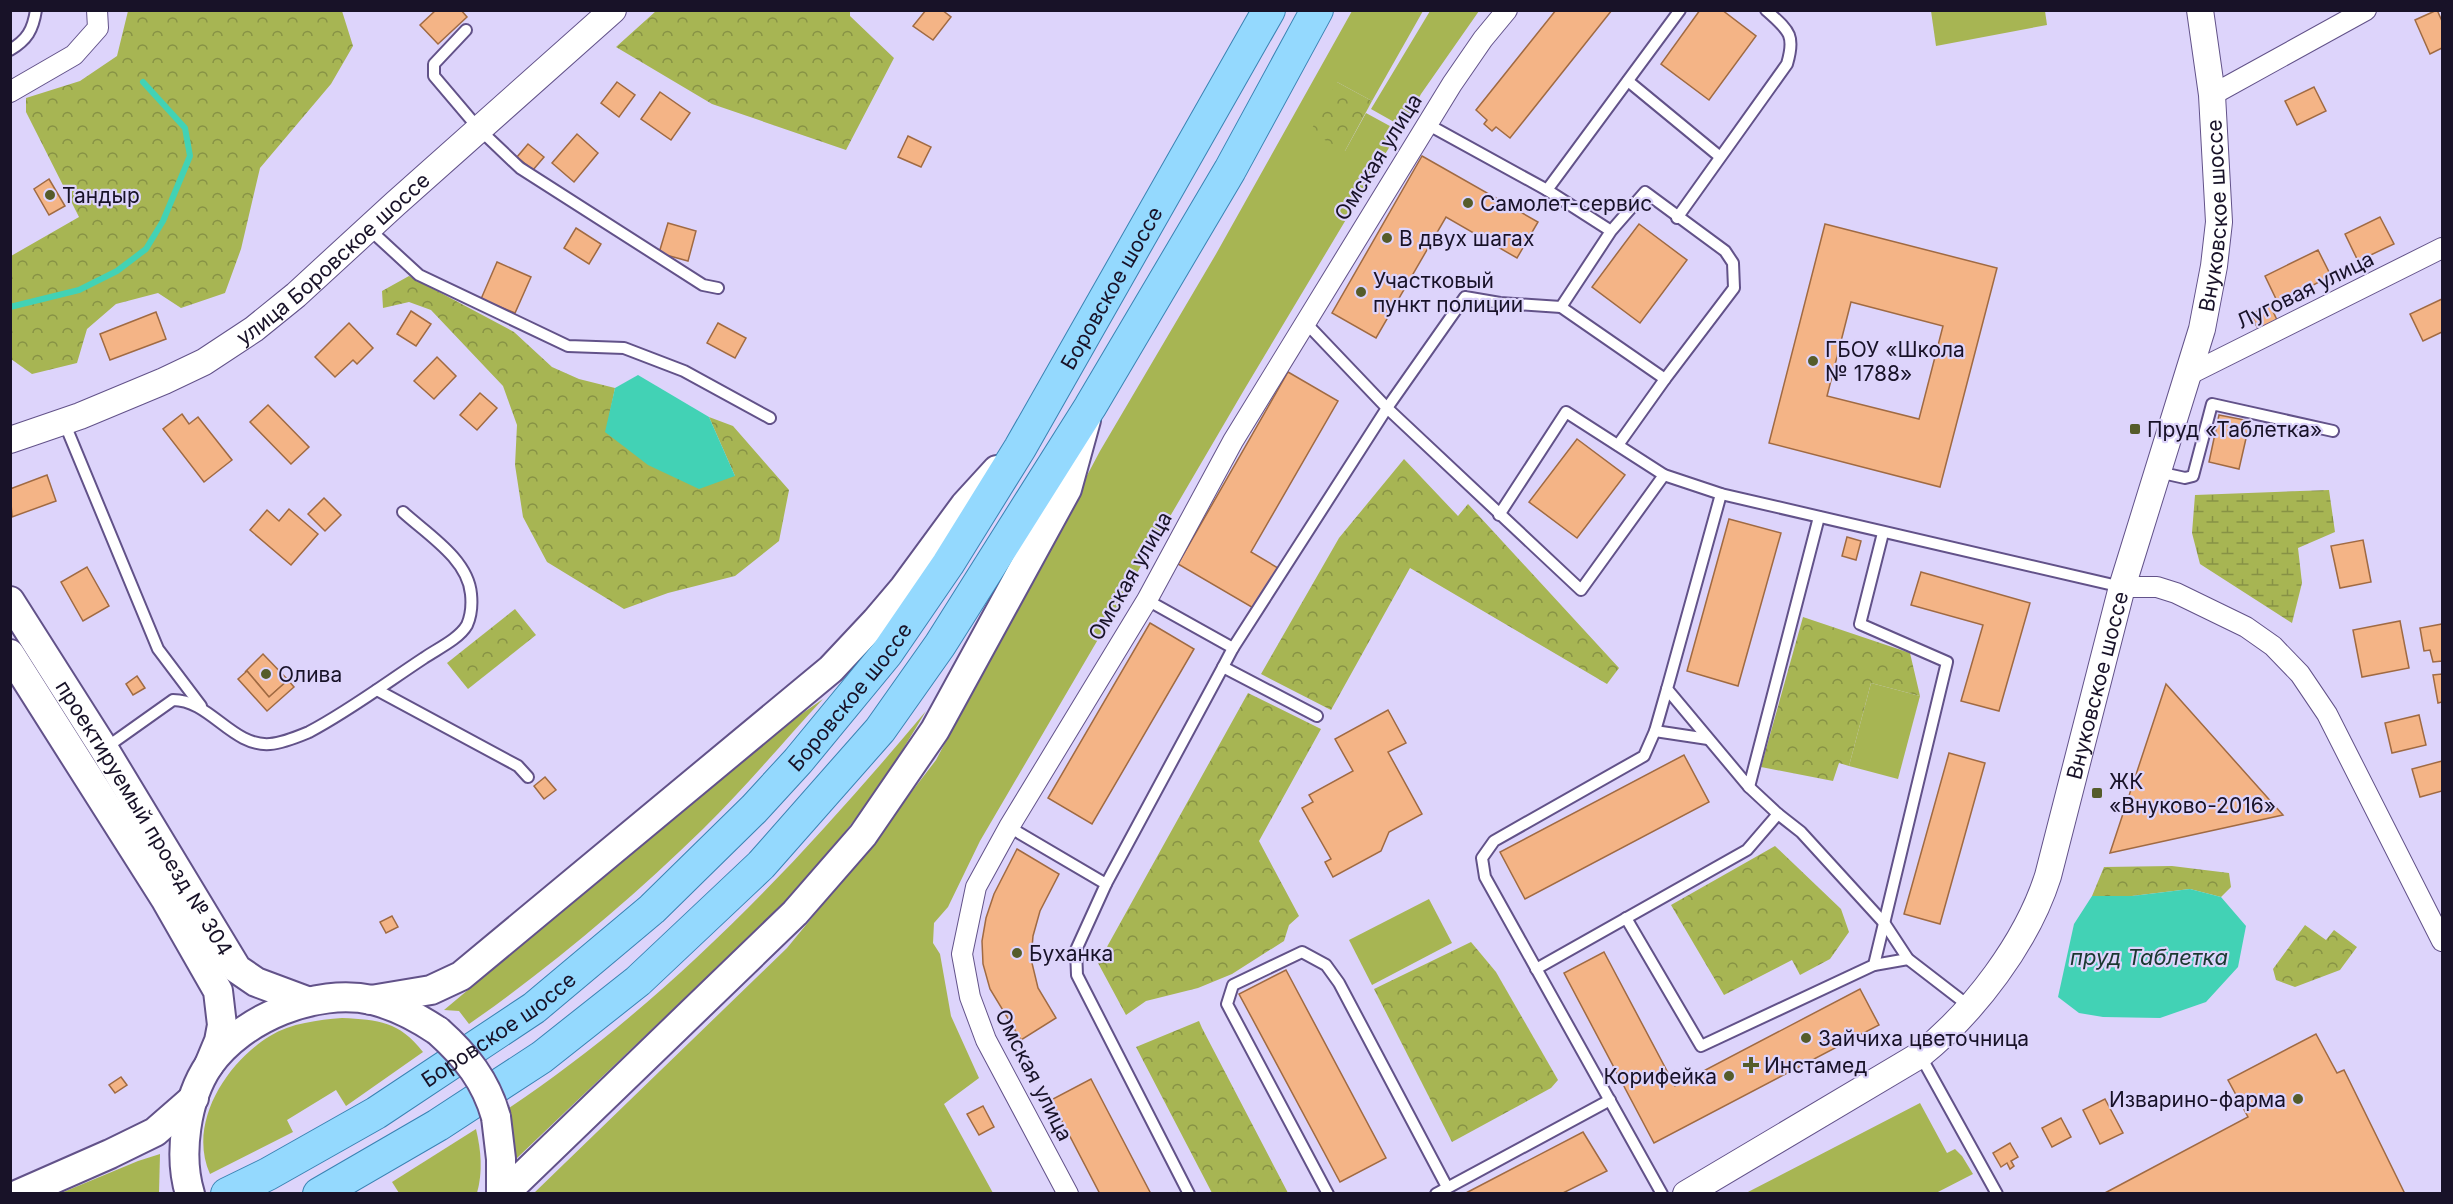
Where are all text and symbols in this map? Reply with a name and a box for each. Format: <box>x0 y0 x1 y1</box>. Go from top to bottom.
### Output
street label: Омская улица <box>1329 89 1427 225</box>
street label: Внуковское шоссе <box>2193 119 2232 314</box>
street label: улица Боровское шоссе <box>232 167 435 350</box>
place label: Тандыр <box>62 183 140 208</box>
marker: Тандыр <box>43 188 57 202</box>
place label: Самолет-сервис <box>1480 191 1652 216</box>
marker: Самолет-сервис <box>1461 196 1475 210</box>
street label: Боровское шоссе <box>1055 202 1167 374</box>
place label: В двух шагах <box>1399 226 1534 251</box>
marker: В двух шагах <box>1380 231 1394 245</box>
street label: Луговая улица <box>2232 246 2378 334</box>
place label: Участковый пункт полиции <box>1373 268 1523 317</box>
marker: Участковый пункт полиции <box>1354 285 1368 299</box>
place label: ГБОУ «Школа № 1788» <box>1825 337 1965 386</box>
marker: ГБОУ «Школа № 1788» <box>1806 354 1820 368</box>
place label: Пруд «Таблетка» <box>2147 417 2322 442</box>
marker: Пруд «Таблетка» <box>2128 422 2142 436</box>
street label: Омская улица <box>1083 507 1177 645</box>
street label: Внуковское шоссе <box>2061 589 2133 782</box>
street label: Боровское шоссе <box>783 618 917 776</box>
place label: Олива <box>278 662 342 687</box>
marker: Олива <box>259 667 273 681</box>
street label: проектируемый проезд № 304 <box>51 675 238 960</box>
place label: ЖК «Внуково-2016» <box>2109 769 2276 818</box>
marker: ЖК «Внуково-2016» <box>2090 786 2104 800</box>
place label: Буханка <box>1029 941 1113 966</box>
water label: пруд Таблетка <box>2070 944 2228 970</box>
marker: Буханка <box>1010 946 1024 960</box>
street label: Боровское шоссе <box>416 966 581 1092</box>
street label: Омская улица <box>990 1005 1078 1145</box>
place label: Зайчиха цветочница <box>1818 1026 2029 1051</box>
marker: Зайчиха цветочница <box>1799 1031 1813 1045</box>
place label: Инстамед <box>1764 1053 1867 1078</box>
marker: Инстамед <box>1742 1056 1760 1074</box>
place label: Корифейка <box>1604 1064 1717 1089</box>
marker: Корифейка <box>1722 1069 1736 1083</box>
place label: Изварино-фарма <box>2109 1087 2286 1112</box>
marker: Изварино-фарма <box>2291 1092 2305 1106</box>

